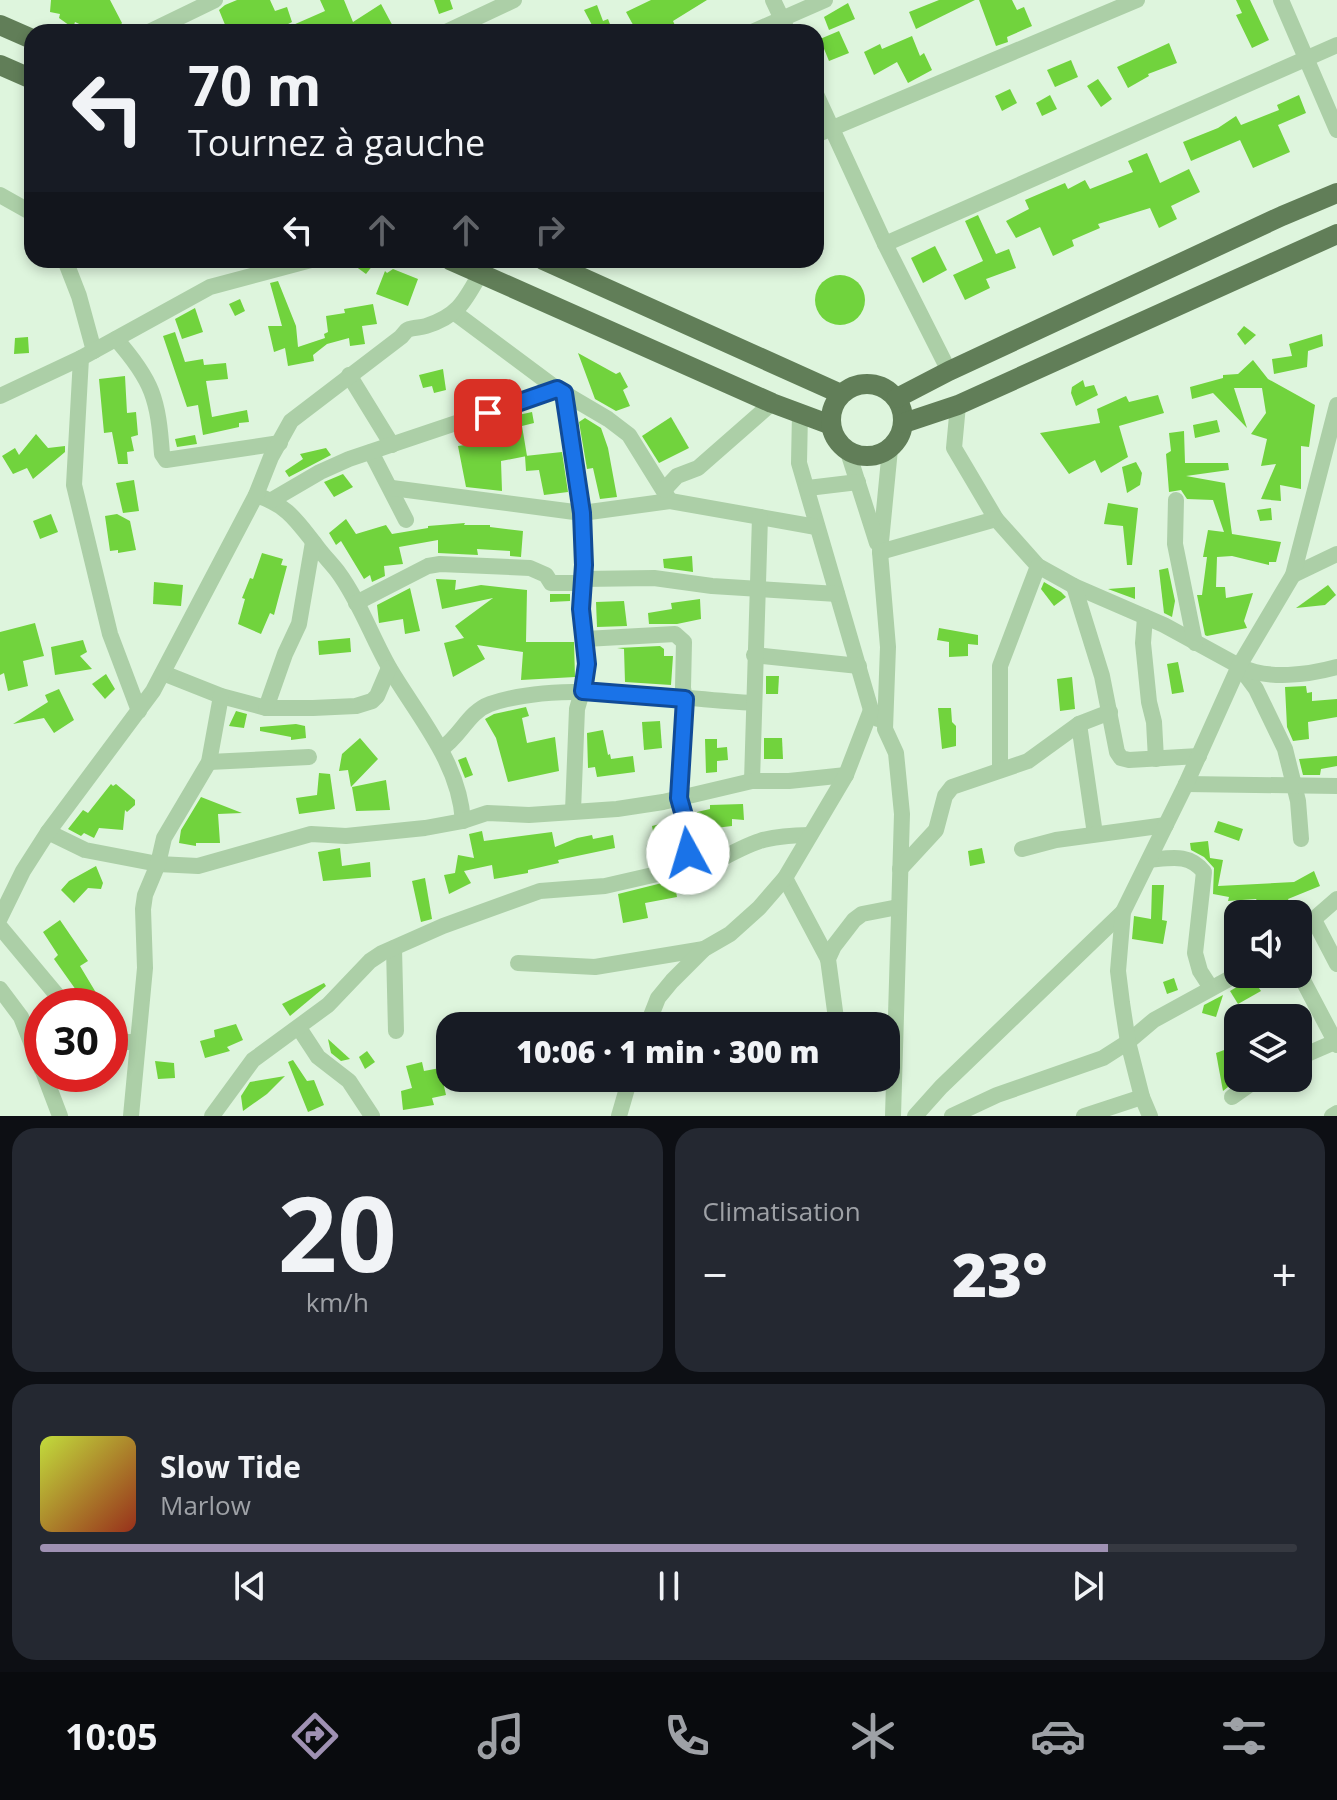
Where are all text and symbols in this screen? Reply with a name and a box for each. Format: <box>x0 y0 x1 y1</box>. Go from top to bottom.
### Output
text: 70 m <box>188 46 322 122</box>
icon: left <box>56 56 160 160</box>
text: Tournez à gauche <box>188 118 485 167</box>
icon: left <box>276 208 320 252</box>
icon: ahead <box>360 208 404 252</box>
icon: ahead <box>444 208 488 252</box>
icon: right <box>528 208 572 252</box>
pin <box>454 379 522 447</box>
icon: arrive <box>466 391 510 435</box>
position arrow <box>646 811 730 895</box>
map controls <box>1224 900 1312 1092</box>
button: sound <box>1224 900 1312 988</box>
speed limit sign: 30 <box>24 988 128 1092</box>
button: layers <box>1224 1004 1312 1092</box>
text: 10:06 · 1 min · 300 m <box>516 1031 820 1072</box>
text: 20 <box>278 1161 397 1302</box>
text: Climatisation <box>703 1193 861 1229</box>
text: 23° <box>952 1233 1048 1315</box>
text: − <box>703 1244 728 1304</box>
text: + <box>1272 1244 1297 1304</box>
text: km/h <box>306 1284 369 1320</box>
text: Slow Tide <box>160 1446 301 1487</box>
text: Marlow <box>160 1487 251 1523</box>
icon: previous <box>228 1564 272 1608</box>
icon: pause <box>647 1564 691 1608</box>
icon: next <box>1066 1564 1110 1608</box>
icon: directions <box>287 1708 343 1764</box>
icon: music <box>473 1708 529 1764</box>
icon: phone <box>659 1708 715 1764</box>
icon: climate <box>845 1708 901 1764</box>
icon: car <box>1030 1708 1086 1764</box>
icon: filters <box>1216 1708 1272 1764</box>
text: 10:05 <box>65 1712 157 1761</box>

